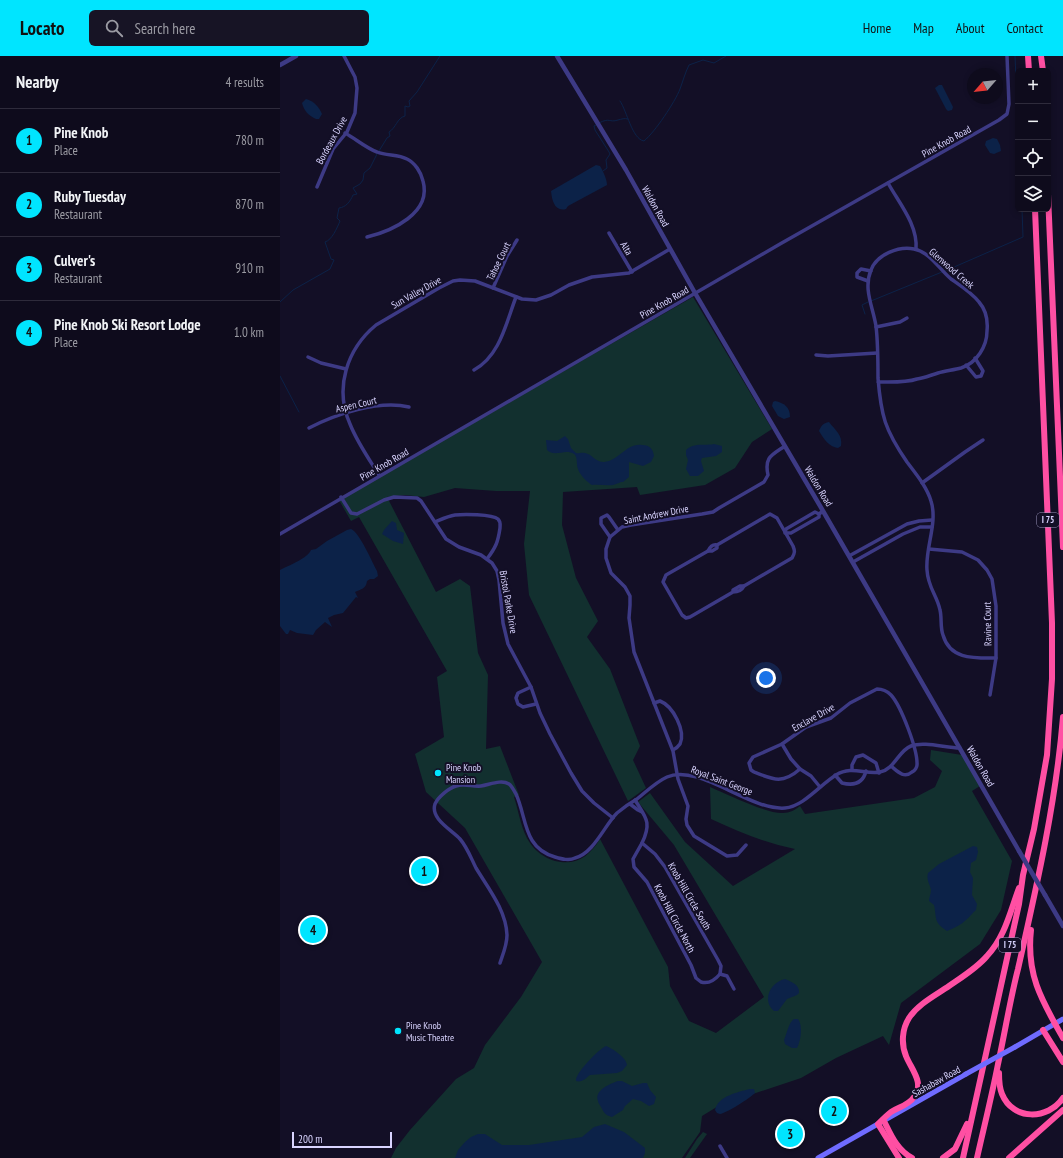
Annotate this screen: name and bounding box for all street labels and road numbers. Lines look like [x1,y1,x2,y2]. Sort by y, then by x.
street label: Bordeaux Drive [313,114,350,166]
street label: Pine Knob Road [919,123,973,160]
street label: Waldon Road [639,183,672,229]
street label: Alta [617,239,636,258]
street label: Tahoe Court [484,240,513,283]
street label: Glenwood Creek [926,245,977,292]
street label: Sun Valley Drive [389,273,444,312]
street label: Pine Knob Road [637,283,691,322]
street label: Aspen Court [334,393,378,416]
street label: Pine Knob Road [357,445,411,484]
street label: Waldon Road [801,464,836,509]
street label: Saint Andrew Drive [623,502,690,527]
road number: I 75 [1037,513,1059,527]
street label: Bristol Parke Drive [497,570,520,635]
street label: Ravine Court [981,602,994,646]
street label: Enclave Drive [790,700,837,734]
street label: Waldon Road [964,744,997,789]
street label: Royal Saint George [689,763,755,798]
street label: Knob Hill Circle South [665,860,714,932]
street label: Knob Hill Circle North [651,882,698,955]
road number: I 75 [999,938,1021,952]
street label: Sashabaw Road [910,1063,963,1100]

